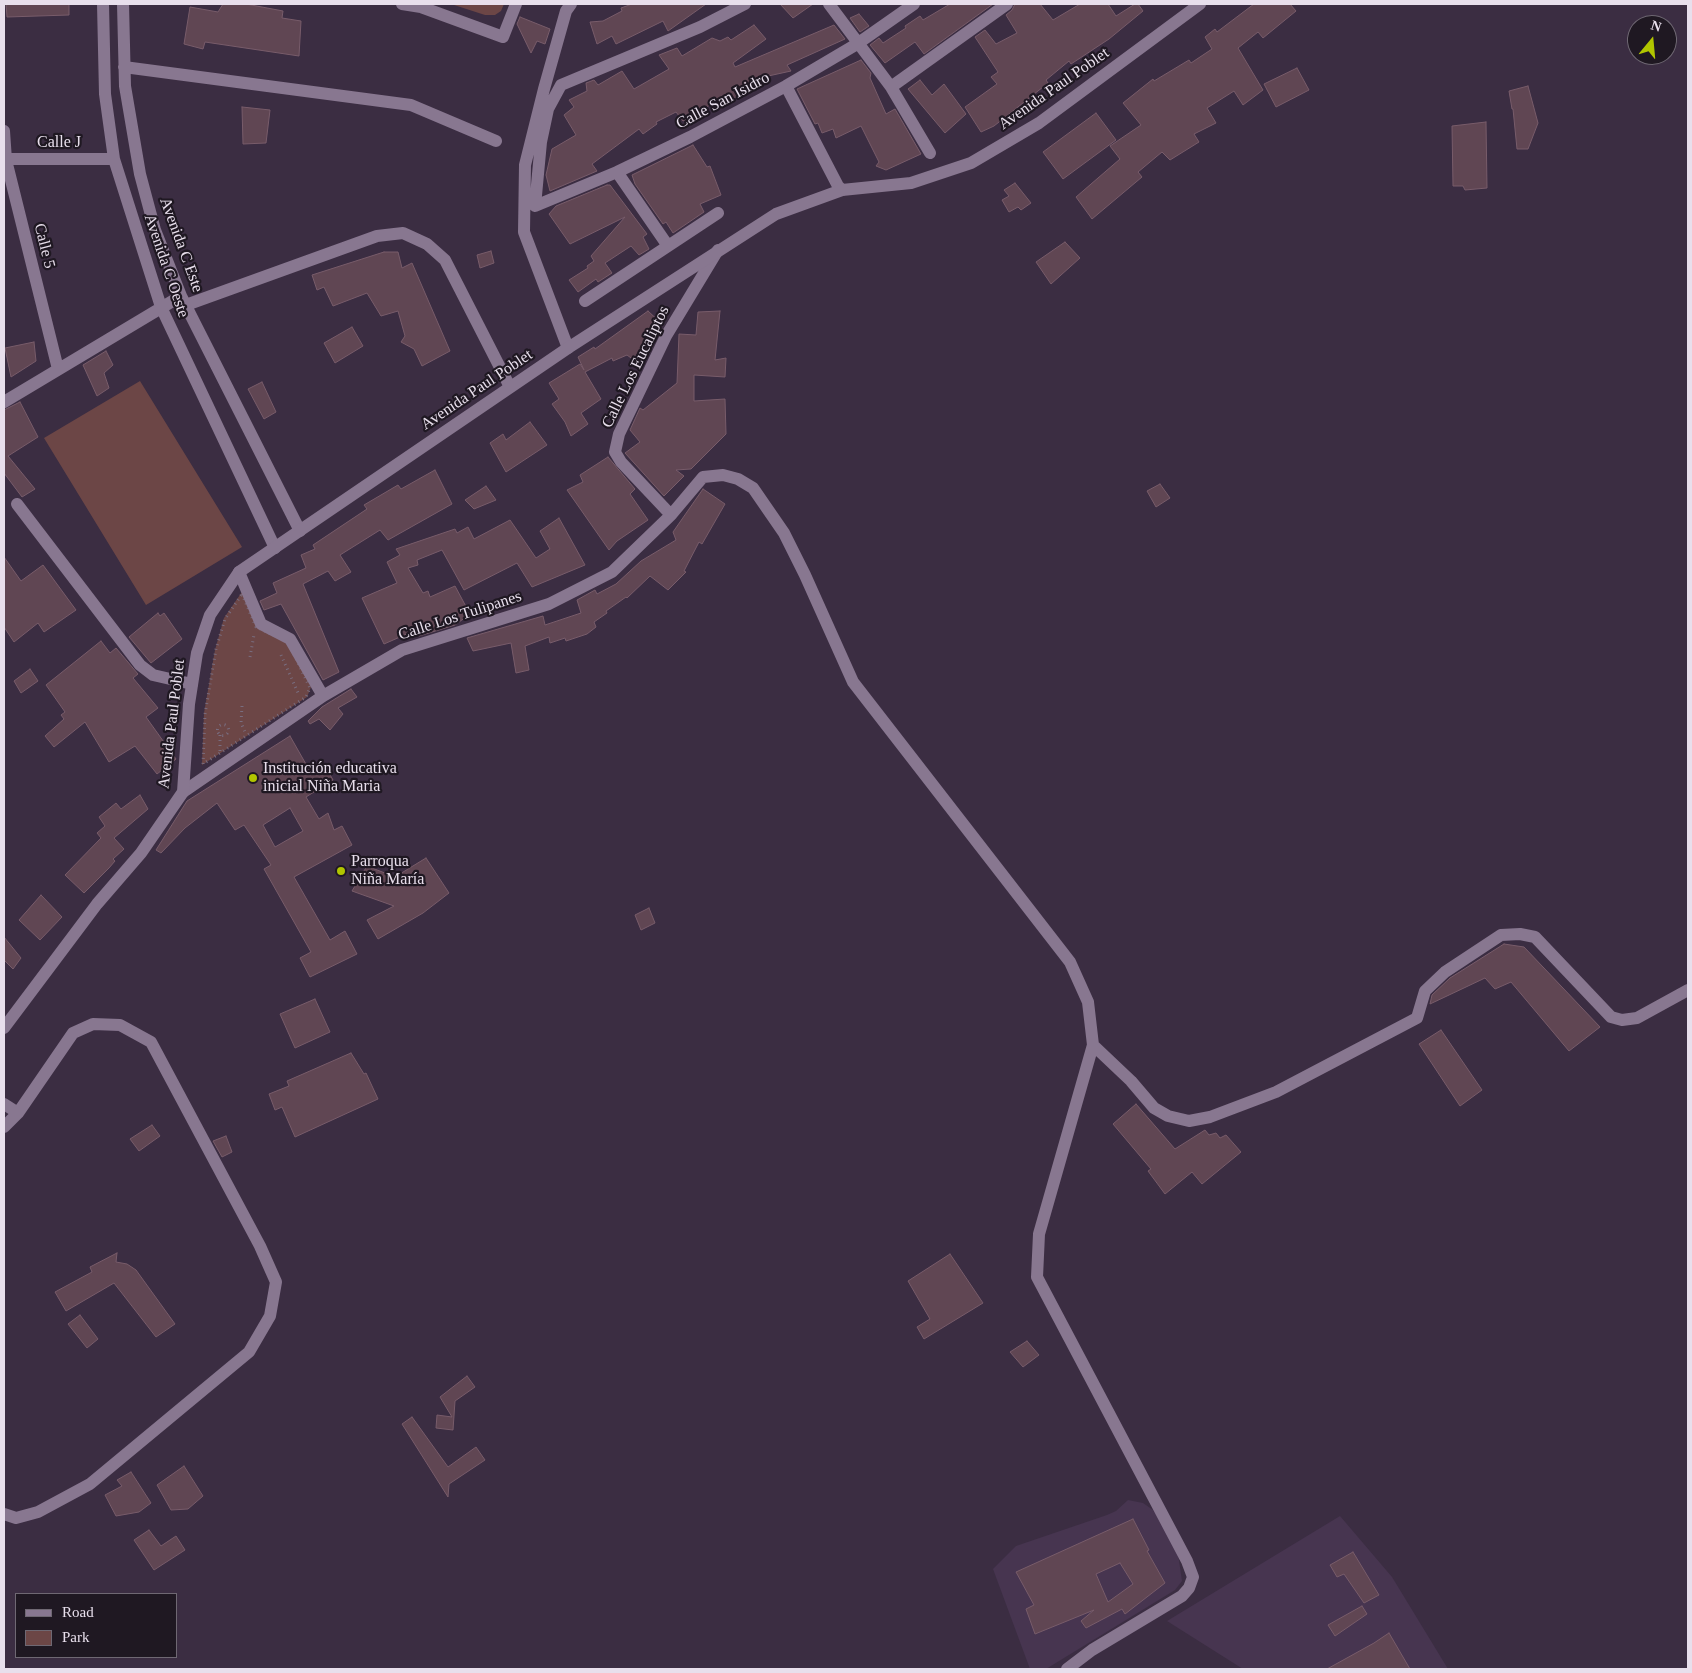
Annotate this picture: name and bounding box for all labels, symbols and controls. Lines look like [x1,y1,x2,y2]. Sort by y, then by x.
north arrow [1627,15,1677,65]
text: N [1649,17,1663,35]
street label: Avenida Paul Poblet [995,44,1113,134]
street label: Calle San Isidro [673,68,773,134]
street label: Calle J [37,133,81,153]
street label: Avenida C Este [155,195,207,295]
street label: Avenida C Oeste [139,212,193,320]
street label: Calle 5 [29,221,59,271]
street label: Calle Los Eucaliptos [598,303,674,431]
street label: Avenida Paul Poblet [418,346,536,434]
street label: Calle Los Tulipanes [396,587,524,645]
street label: Avenida Paul Poblet [155,658,189,790]
place label: Institución educativa inicial Niña Maria [263,759,397,797]
marker: Institución educativa inicial Niña Maria [247,772,259,784]
place label: Parroqua Niña María [351,852,424,890]
marker: Parroqua Niña María [335,865,347,877]
legend [15,1593,178,1658]
text: Road [62,1604,94,1620]
text: Park [62,1629,90,1645]

